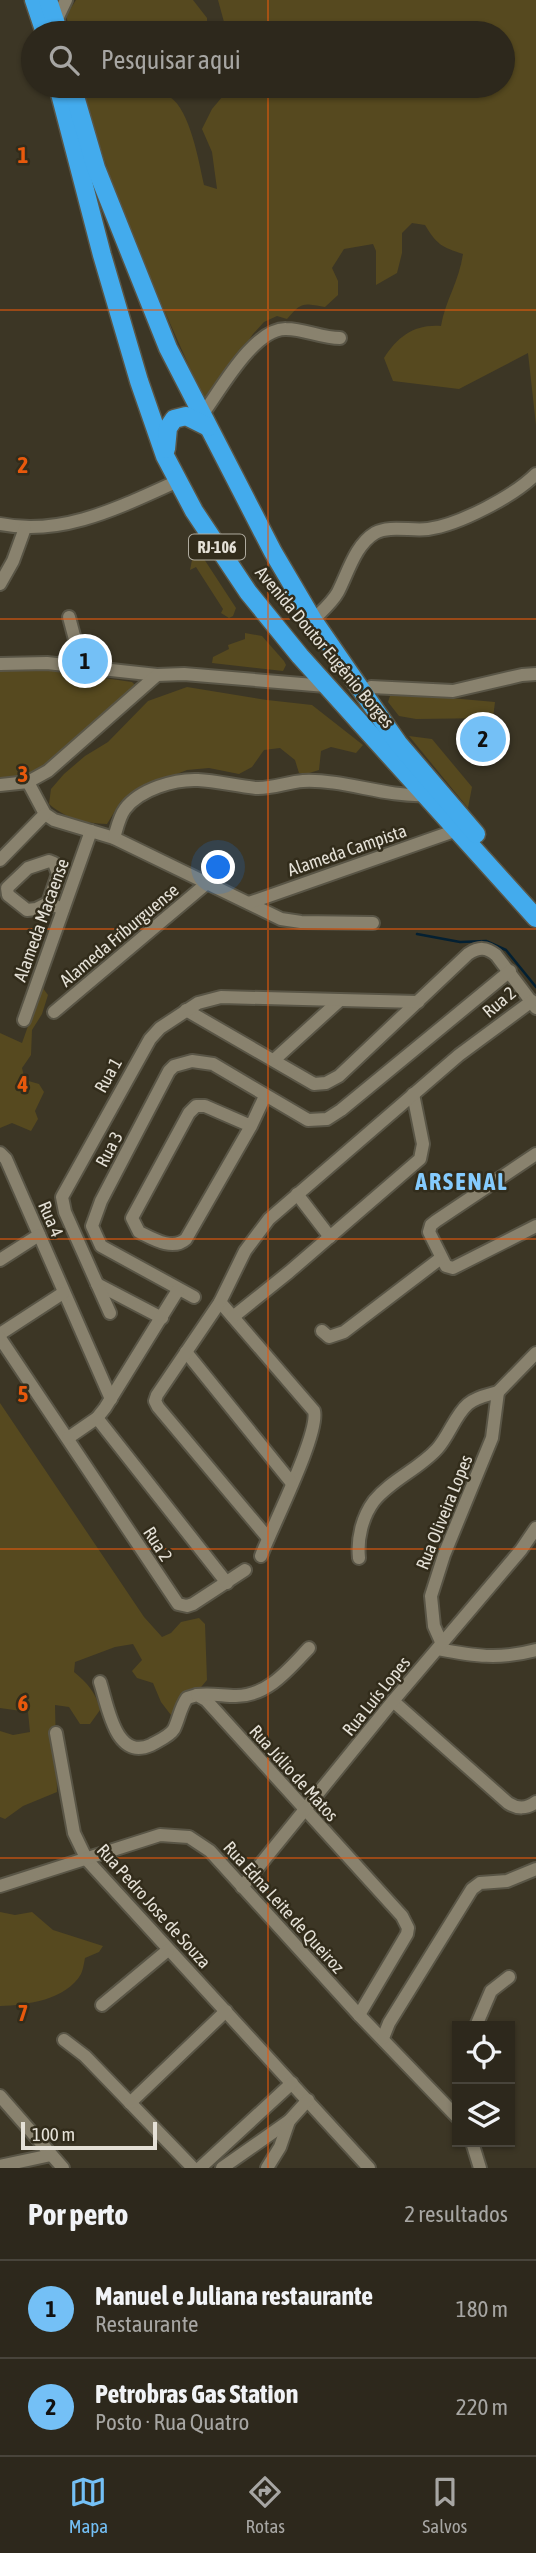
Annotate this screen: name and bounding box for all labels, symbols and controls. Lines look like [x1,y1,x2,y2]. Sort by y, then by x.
search box [21,21,515,98]
icon: search [45,41,83,79]
text: Pesquisar aqui [101,45,241,75]
text: 1 [18,142,29,168]
text: 2 [18,452,28,478]
road number: RJ-106 [189,534,245,560]
street label: Avenida Doutor Eugênio Borges [251,562,399,732]
pin: 1 [62,635,108,687]
pin: 2 [460,713,506,765]
text: 3 [18,761,28,787]
street label: Alameda Campista [285,820,409,880]
your location [201,850,235,884]
street label: Alameda Macaense [9,856,73,984]
street label: Alameda Friburguense [55,879,183,991]
street label: Rua 2 [478,982,520,1022]
street label: Rua 1 [90,1054,126,1096]
text: 4 [17,1071,29,1097]
street label: Rua 3 [91,1128,127,1170]
district label: ARSENAL [414,1168,509,1195]
street label: Rua 4 [34,1198,68,1240]
text: 5 [18,1381,29,1407]
street label: Rua Oliveira Lopes [411,1452,477,1572]
street label: Rua 2 [139,1523,177,1565]
street label: Rua Luís Lopes [338,1652,414,1740]
text: 6 [18,1690,29,1716]
street label: Rua Júlio de Matos [245,1721,343,1825]
street label: Rua Edna Leite de Queiroz [219,1837,349,1978]
street label: Rua Pedro Jose de Souza [93,1840,215,1972]
text: 7 [18,2000,28,2026]
map controls [452,2021,515,2147]
button: locate [452,2021,515,2084]
button: layers [452,2084,515,2147]
scale bar [21,2119,158,2151]
text: 100 m [32,2123,75,2145]
text: Por perto [28,2197,128,2231]
text: 2 resultados [404,2201,508,2227]
text: Manuel e Juliana restaurante [95,2281,373,2311]
text: 1 [46,2296,56,2322]
text: 180 m [456,2296,508,2322]
text: Restaurante [95,2311,199,2337]
text: Petrobras Gas Station [95,2379,298,2409]
text: 2 [46,2394,56,2420]
text: 220 m [456,2394,508,2420]
text: Posto · Rua Quatro [95,2409,249,2435]
tab: Mapa [69,2473,108,2537]
tab: Rotas [245,2473,285,2537]
tab: Salvos [422,2473,467,2537]

